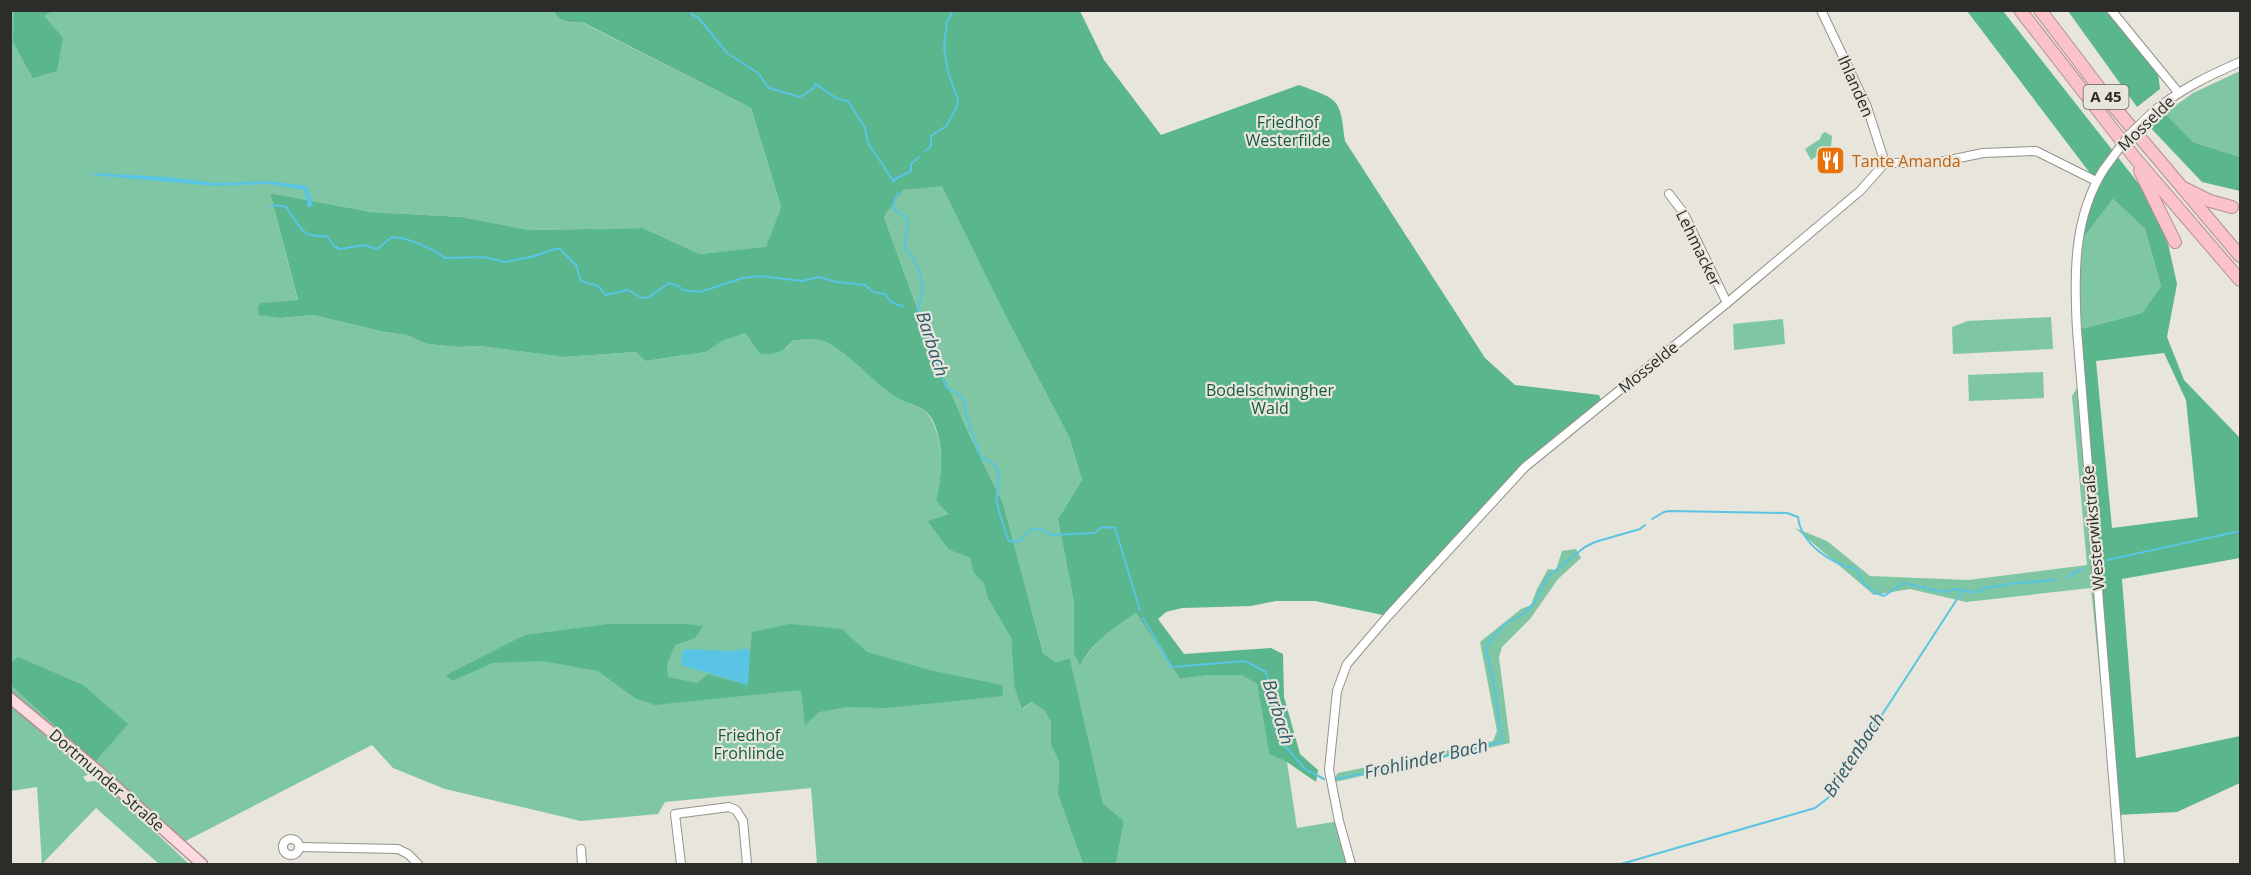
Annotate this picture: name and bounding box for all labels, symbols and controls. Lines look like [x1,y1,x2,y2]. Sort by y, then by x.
street label: Ihlanden [1833,52,1879,120]
road number: A 45 [2084,85,2128,109]
street label: Mosselde [2113,90,2179,156]
park label: Friedhof Westerfilde [1246,111,1330,151]
restaurant icon: Tante Amanda [1815,145,1847,177]
place label: Tante Amanda [1852,150,1961,172]
street label: Lehmacker [1671,206,1727,290]
water label: Barbach [911,308,955,379]
street label: Mosselde [1613,336,1683,398]
park label: Bodelschwingher Wald [1206,379,1335,419]
street label: Westerwikstraße [2077,465,2109,591]
water label: Barbach [1258,676,1300,747]
water label: Brietenbach [1817,708,1889,801]
street label: Dortmunder Straße [45,724,169,836]
park label: Friedhof Frohlinde [714,724,784,764]
water label: Frohlinder Bach [1362,732,1490,784]

